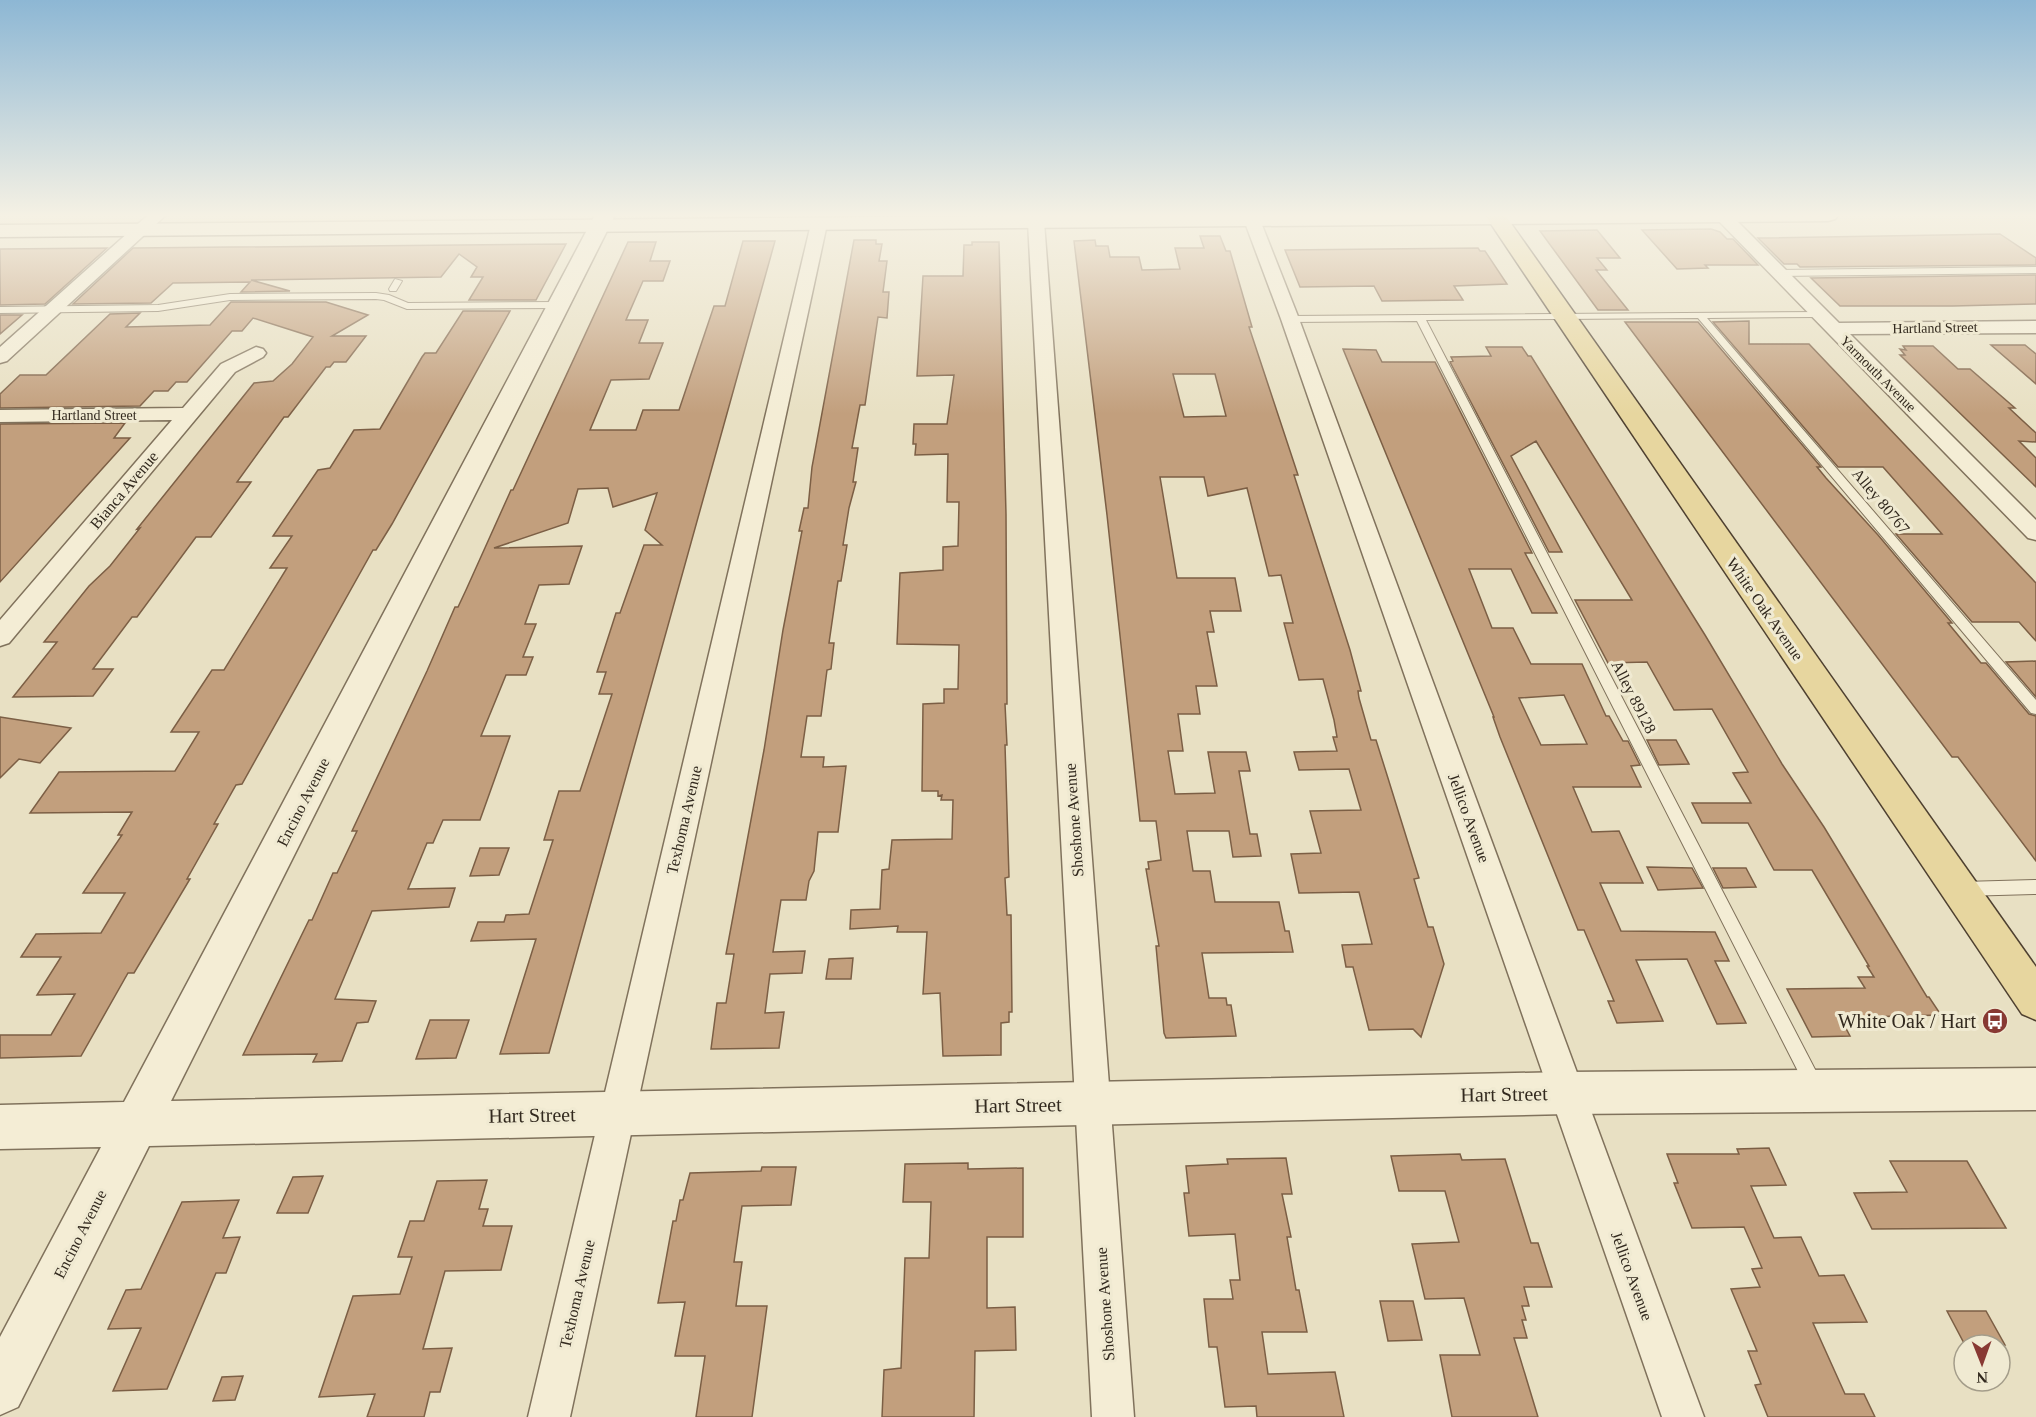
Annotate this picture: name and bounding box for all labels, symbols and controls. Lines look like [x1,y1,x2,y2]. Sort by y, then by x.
street label: Hartland Street [1892,320,1978,336]
street label: Yarmouth Avenue [1837,333,1919,415]
street label: Hartland Street [51,408,137,423]
street label: Bianca Avenue [87,448,161,532]
street label: Alley 80767 [1848,465,1913,538]
street label: White Oak Avenue [1723,554,1807,664]
street label: Alley 89128 [1607,658,1660,737]
street label: Encino Avenue [273,755,333,849]
street label: Shoshone Avenue [1062,763,1086,877]
street label: Texhoma Avenue [663,764,705,876]
street label: Jellico Avenue [1445,771,1493,865]
bus stop icon: White Oak / Hart [1980,1006,2010,1036]
place label: White Oak / Hart [1838,1010,1976,1032]
street label: Hart Street [1460,1082,1548,1106]
street label: Hart Street [974,1093,1062,1117]
street label: Hart Street [488,1103,576,1127]
street label: Encino Avenue [50,1187,110,1281]
street label: Jellico Avenue [1608,1229,1656,1323]
street label: Texhoma Avenue [556,1238,598,1350]
street label: Shoshone Avenue [1093,1247,1117,1361]
north arrow [1952,1333,2012,1393]
text: N [1976,1369,1988,1386]

